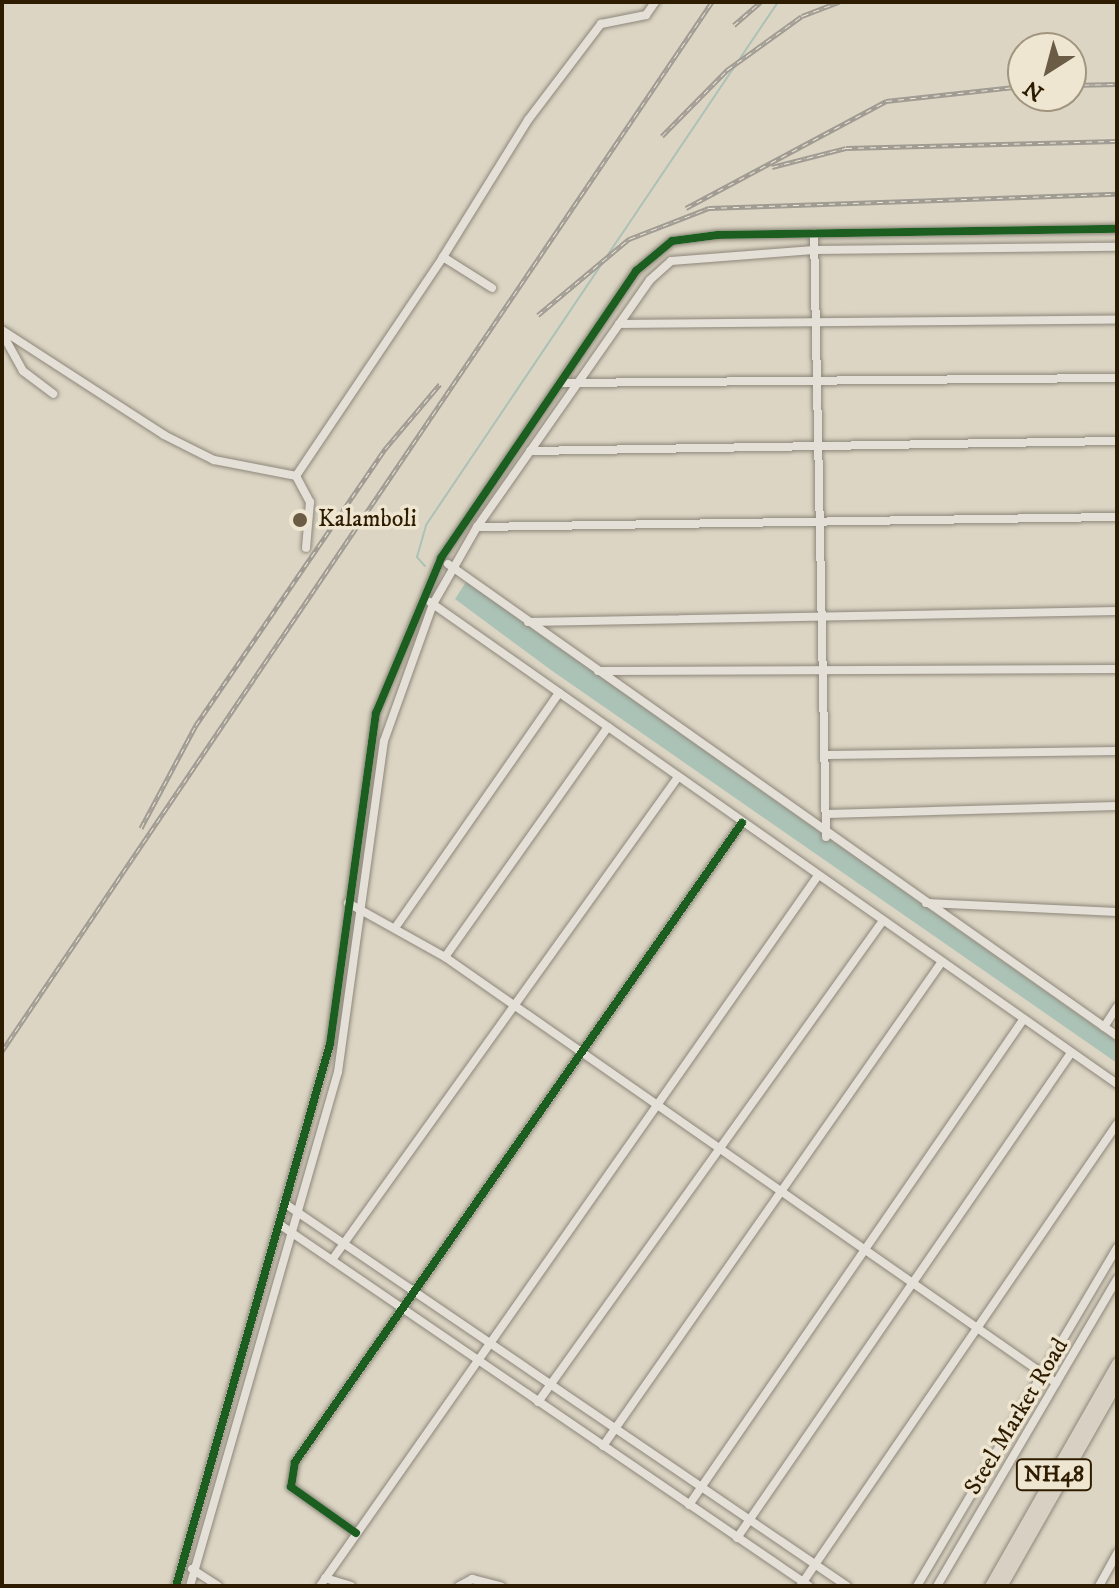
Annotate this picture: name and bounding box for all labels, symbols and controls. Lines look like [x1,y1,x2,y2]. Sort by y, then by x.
north arrow [1007,32,1087,112]
text: N [1019,74,1049,106]
place label: Kalamboli [318,506,417,534]
marker: Kalamboli [289,509,311,531]
street label: Steel Market Road [959,1333,1075,1501]
road number: NH48 [1014,1457,1094,1493]

